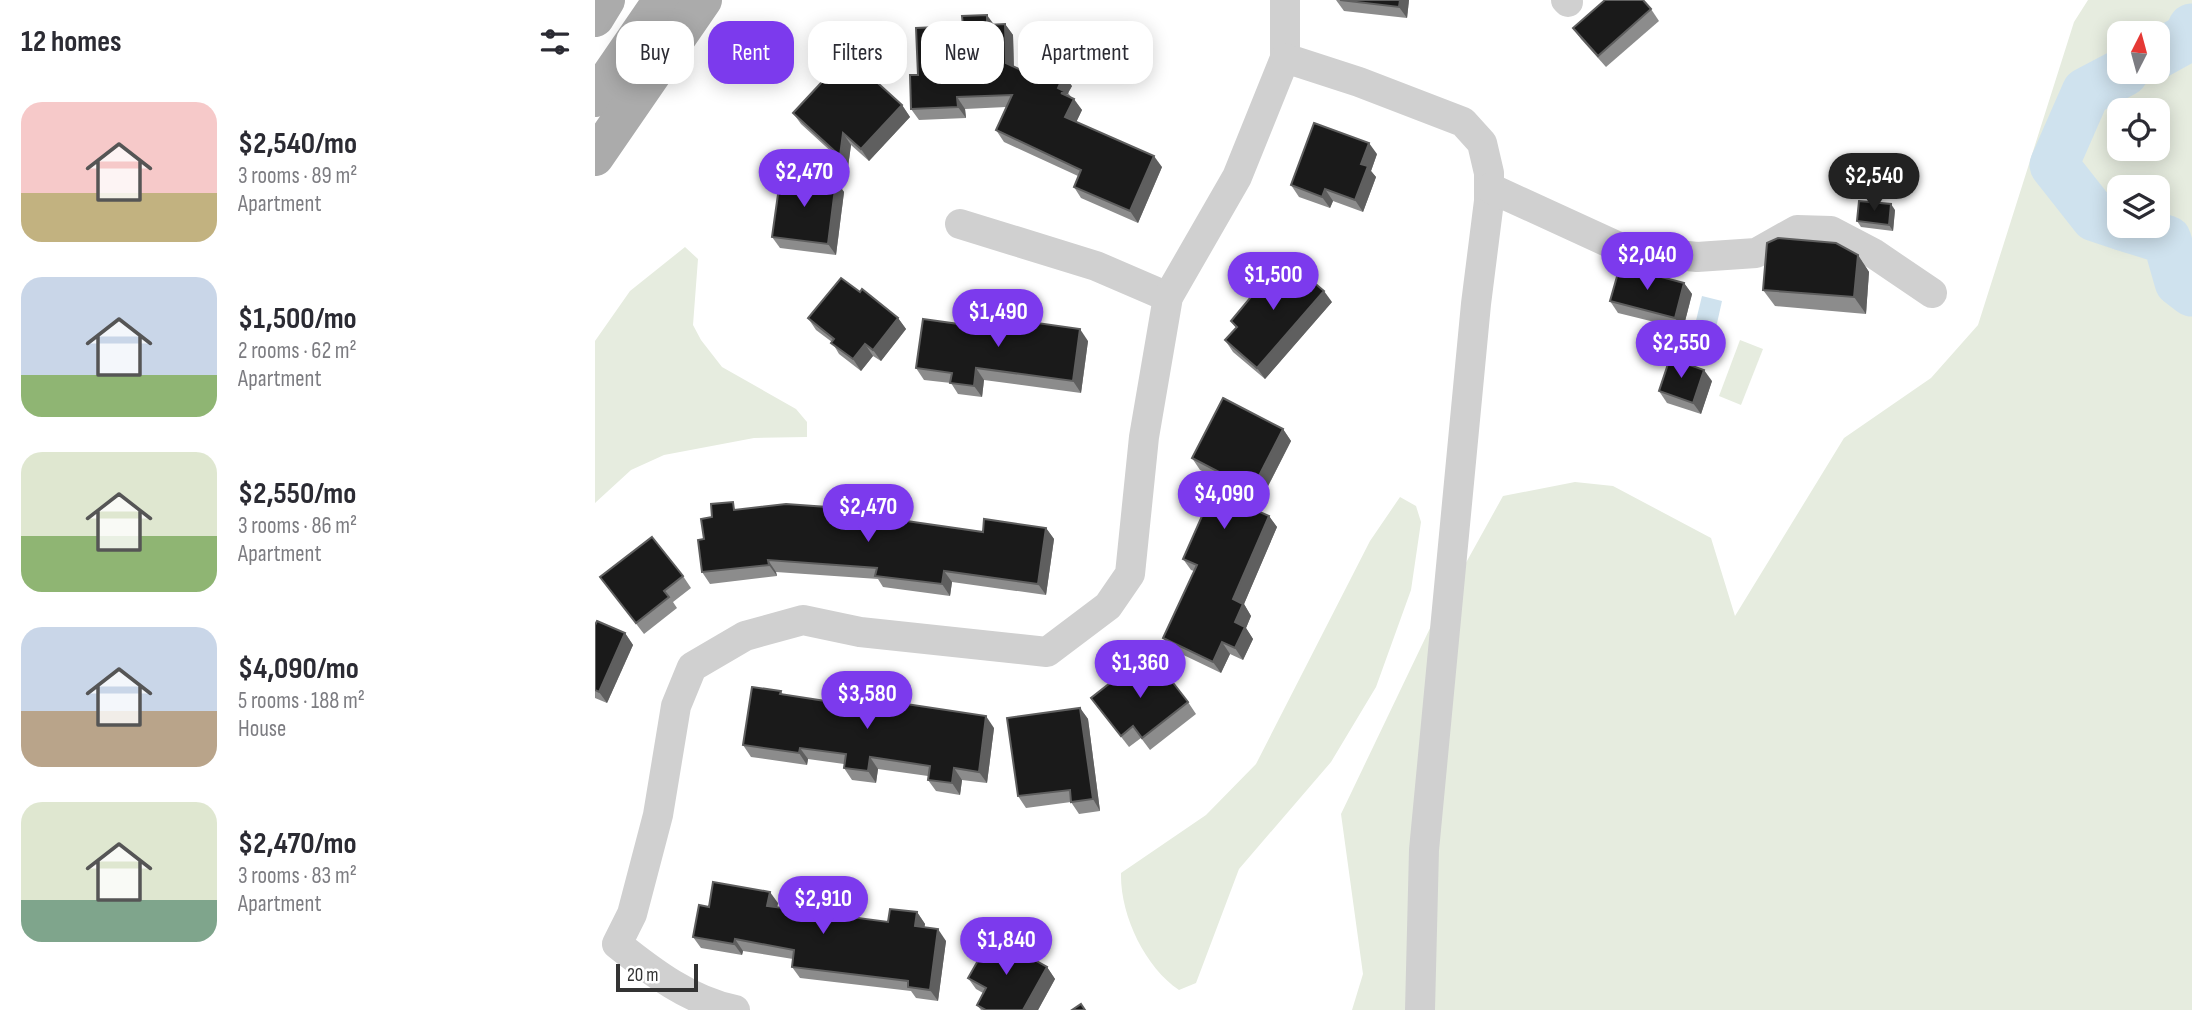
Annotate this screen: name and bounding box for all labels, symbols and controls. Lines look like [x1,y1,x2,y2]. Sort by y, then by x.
chip: Buy [616,21,694,84]
chip: Rent [708,21,794,84]
chip: Filters [808,21,907,84]
chip: New [921,21,1004,84]
chip: Apartment [1018,21,1153,84]
north arrow [2107,21,2170,84]
map controls [2107,21,2170,238]
icon: filters [536,23,574,61]
text: 12 homes [21,24,122,60]
button: locate [2107,98,2170,161]
text: $2,540/mo [238,126,357,162]
icon: home [77,130,161,214]
pin: $2,470 [747,150,861,209]
pin: $2,540 [1817,154,1931,213]
text: $2,470 [775,158,833,186]
text: 3 rooms · 89 m² [238,162,357,190]
text: $2,540 [1844,162,1904,190]
button: layers [2107,175,2170,238]
text: Apartment [238,190,322,218]
pin: $2,040 [1590,232,1704,292]
text: $2,040 [1617,241,1677,269]
pin: $1,500 [1216,252,1330,312]
text: $1,500 [1244,261,1302,289]
pin: $1,490 [941,290,1055,349]
text: $1,490 [968,298,1028,326]
text: $1,500/mo [238,301,357,337]
icon: home [77,305,161,389]
pin: $2,550 [1624,320,1738,380]
text: $2,550 [1652,329,1710,357]
text: 2 rooms · 62 m² [238,337,357,365]
text: Apartment [238,365,322,393]
pin: $4,090 [1167,472,1281,531]
text: $2,550/mo [238,476,356,512]
icon: home [77,480,161,564]
text: $4,090 [1194,480,1254,508]
pin: $2,470 [811,484,925,544]
text: $2,470 [839,493,897,521]
text: 3 rooms · 86 m² [238,512,357,540]
text: Apartment [238,540,322,568]
pin: $1,360 [1083,640,1197,700]
text: $1,360 [1111,649,1169,677]
text: $4,090/mo [238,651,359,687]
icon: home [77,655,161,739]
pin: $3,580 [810,672,924,731]
text: $3,580 [837,680,897,708]
text: 5 rooms · 188 m² [238,687,365,715]
text: House [238,715,286,743]
text: $2,470/mo [238,826,356,862]
icon: home [77,830,161,914]
text: 3 rooms · 83 m² [238,862,357,890]
pin: $2,910 [766,876,880,936]
text: $2,910 [794,885,852,913]
text: Apartment [238,890,322,918]
pin: $1,840 [949,918,1063,977]
text: $1,840 [976,926,1036,954]
scale bar [616,961,698,993]
text: 20 m [627,964,659,987]

